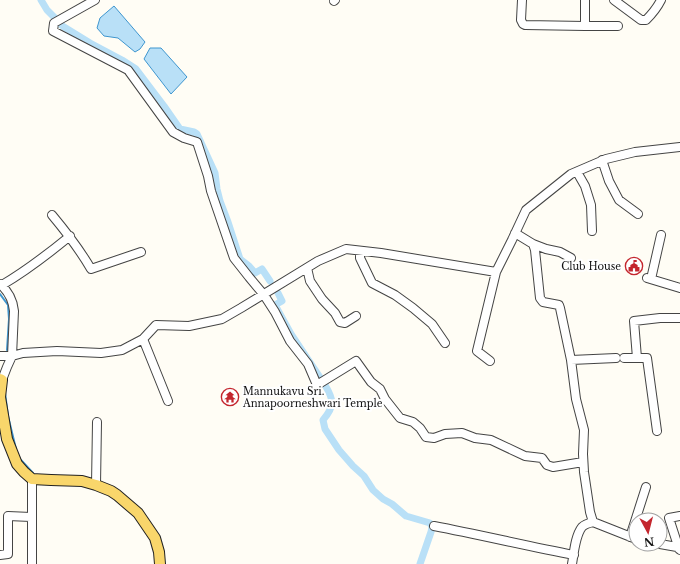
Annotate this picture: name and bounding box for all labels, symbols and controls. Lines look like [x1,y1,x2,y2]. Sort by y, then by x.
public building icon: Club House [624,256,644,276]
place label: Club House [561,260,621,273]
place label: Mannukavu Sri. Annapoorneshwari Temple [242,385,383,410]
temple icon: Mannukavu Sri. Annapoorneshwari Temple [220,387,240,407]
north arrow [628,512,668,552]
text: N [643,534,655,550]

